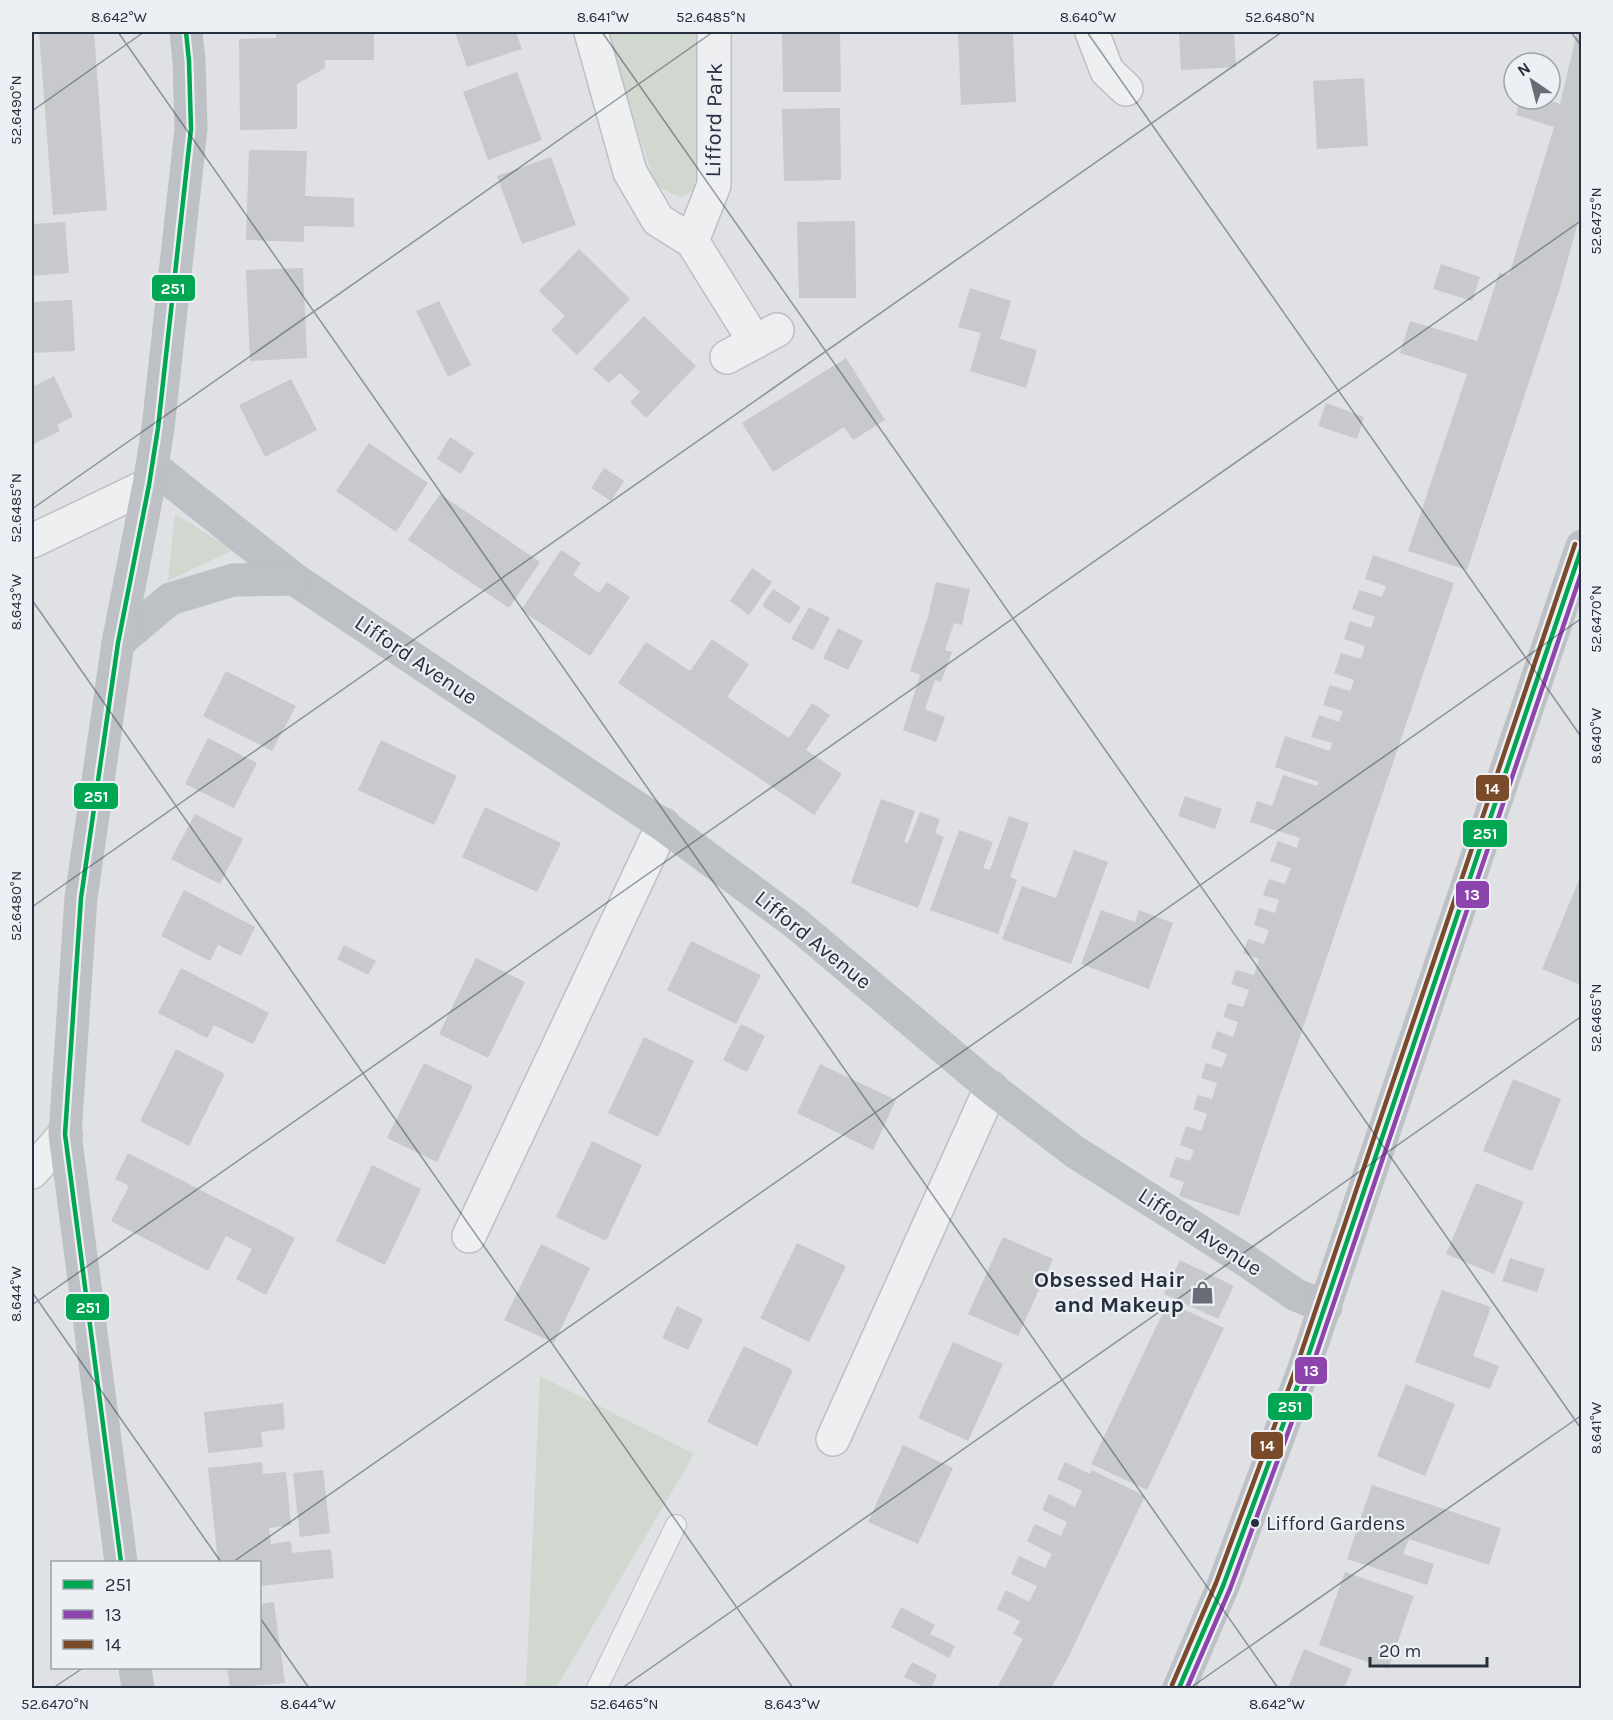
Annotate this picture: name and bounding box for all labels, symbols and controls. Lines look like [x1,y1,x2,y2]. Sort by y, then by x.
text: 8.642°W [91,8,148,26]
text: 8.641°W [577,8,630,26]
text: 52.6485°N [676,8,746,26]
text: 8.640°W [1060,8,1117,26]
text: 52.6480°N [1245,8,1315,26]
north arrow [1502,51,1562,111]
text: N [1514,58,1534,80]
street label: Lifford Park [700,62,728,178]
text: 52.6490°N [7,75,25,145]
text: 52.6475°N [1587,187,1605,255]
line badge: 251 [151,274,196,302]
text: 251 [161,279,185,298]
text: 52.6485°N [7,473,25,543]
text: 8.643°W [7,573,25,630]
text: 52.6470°N [1587,585,1605,653]
street label: Lifford Avenue [350,609,482,711]
text: 8.640°W [1587,707,1605,764]
line badge: 14 [1475,774,1510,802]
text: 14 [1484,779,1500,798]
line badge: 251 [73,782,119,810]
text: 251 [84,787,108,806]
line badge: 251 [1462,819,1508,848]
text: 251 [1473,824,1497,843]
text: 52.6480°N [7,871,25,941]
line badge: 13 [1455,880,1490,909]
street label: Lifford Avenue [749,885,877,995]
text: 13 [1464,885,1480,904]
text: 52.6465°N [1587,983,1605,1053]
street label: Lifford Avenue [1133,1182,1267,1282]
text: 8.644°W [7,1266,25,1322]
place label: Obsessed Hair and Makeup [1034,1267,1184,1318]
shop icon: Obsessed Hair and Makeup [1189,1280,1215,1306]
line badge: 251 [65,1293,110,1321]
text: 251 [76,1298,100,1317]
line badge: 13 [1294,1356,1328,1385]
text: 13 [1303,1361,1319,1380]
line badge: 251 [1267,1392,1313,1421]
text: 251 [1278,1397,1302,1416]
text: 8.641°W [1587,1401,1605,1454]
line badge: 14 [1250,1431,1284,1460]
text: 14 [1259,1436,1275,1455]
place label: Lifford Gardens [1266,1512,1406,1535]
marker: Lifford Gardens [1249,1517,1261,1529]
legend [51,1561,261,1669]
text: 251 [105,1574,132,1596]
text: 13 [105,1604,122,1626]
scale bar [1370,1630,1487,1668]
text: 14 [105,1634,121,1656]
text: 20 m [1379,1640,1421,1662]
text: 52.6470°N [21,1695,89,1713]
text: 8.644°W [280,1695,336,1713]
text: 52.6465°N [589,1695,659,1713]
text: 8.643°W [764,1695,821,1713]
text: 8.642°W [1249,1695,1306,1713]

